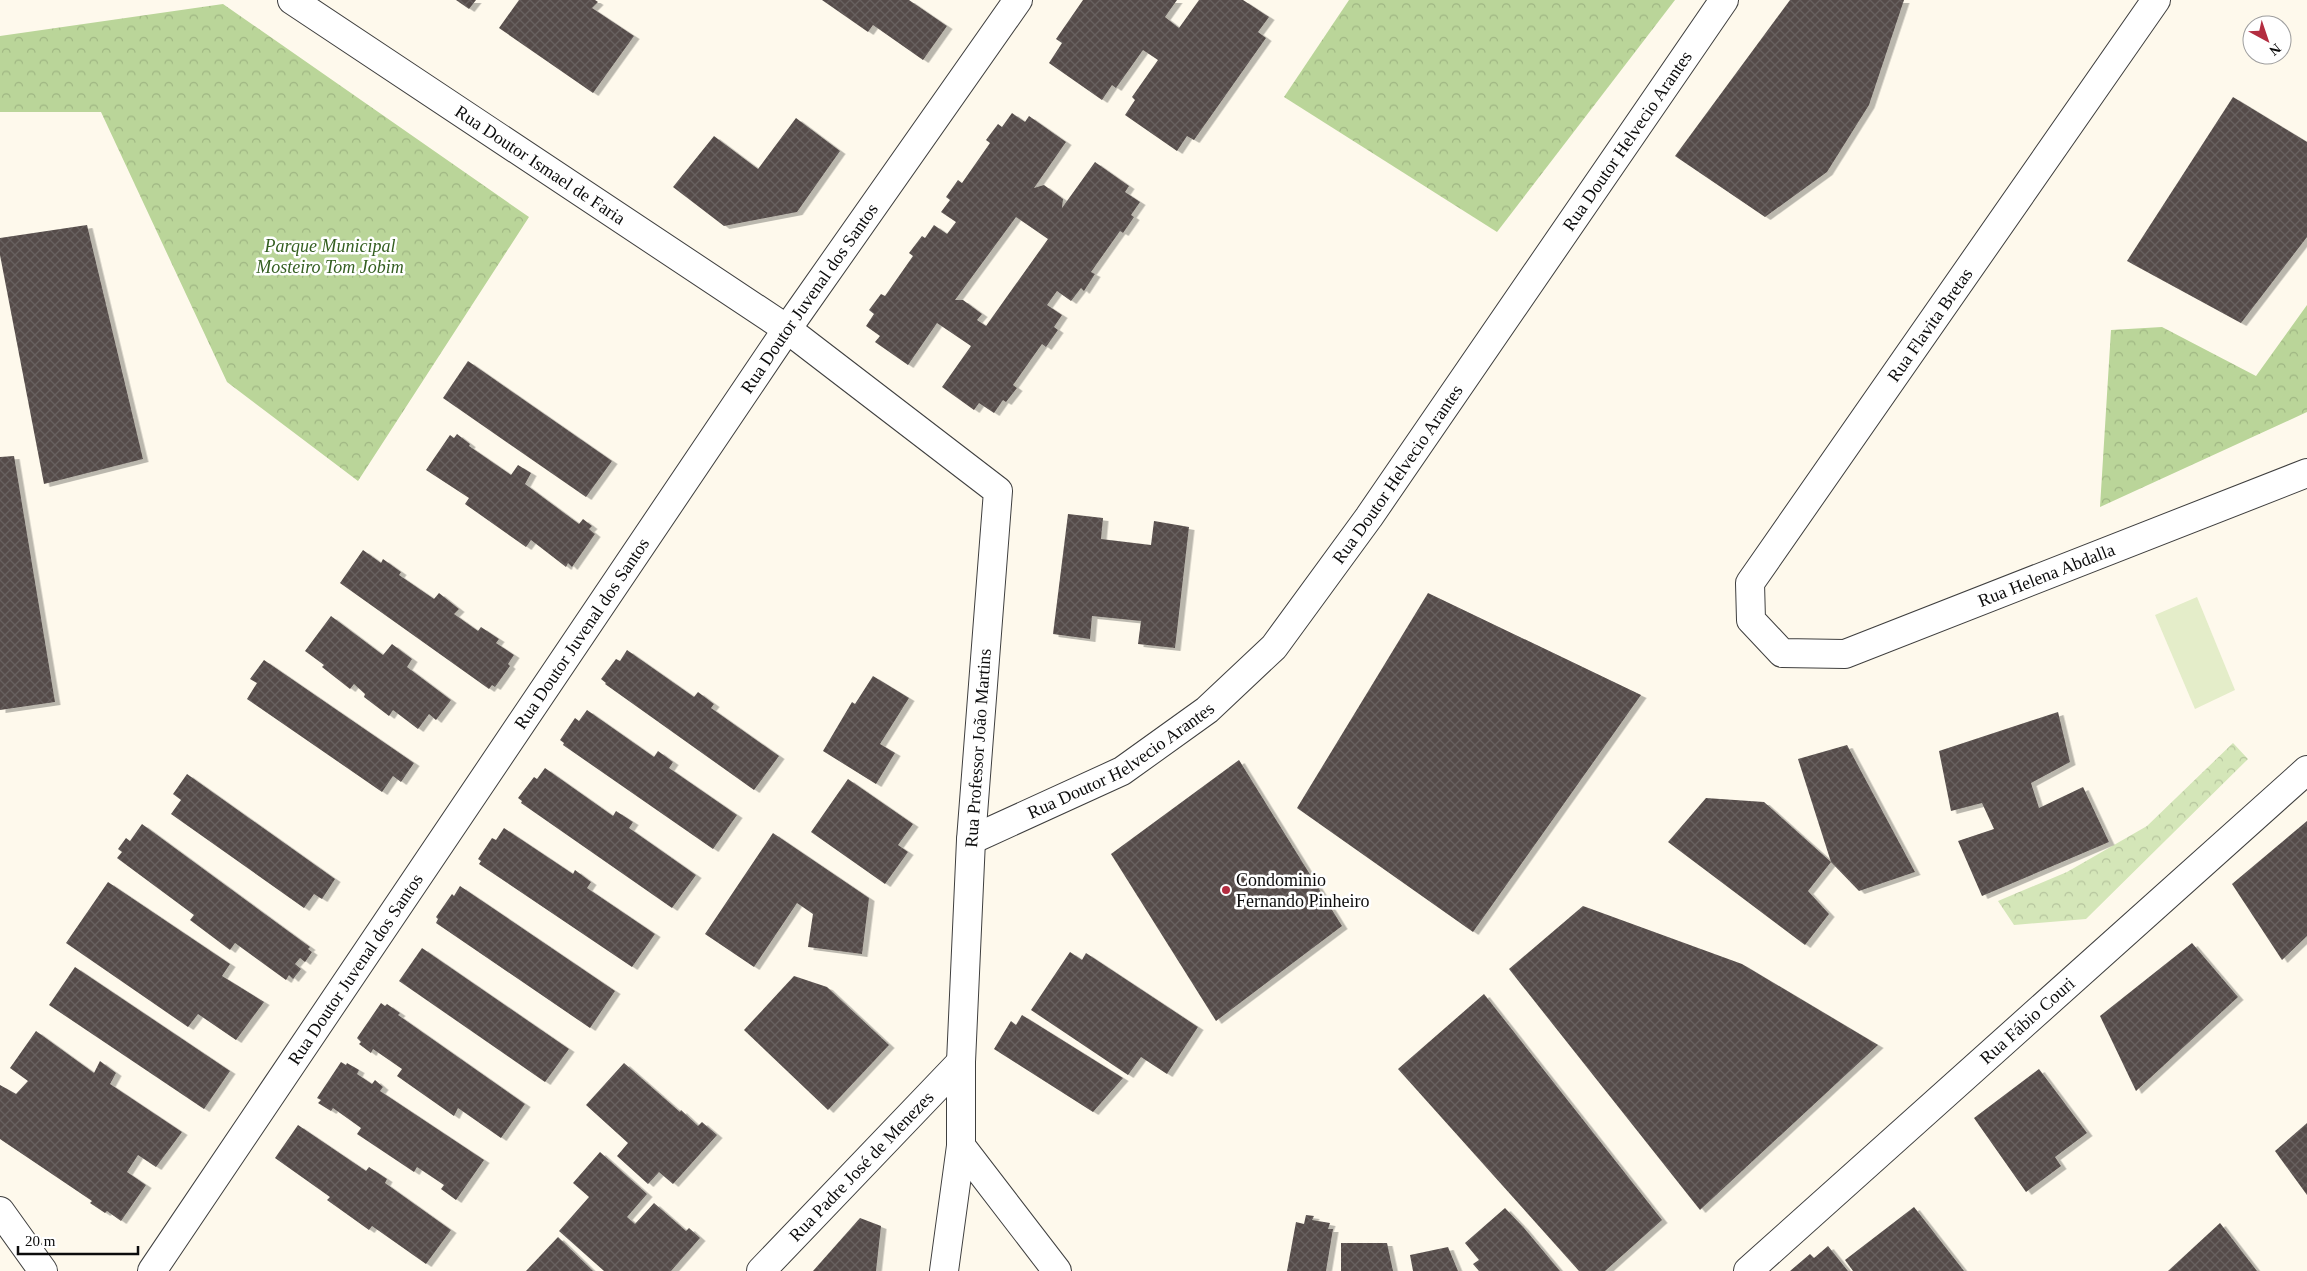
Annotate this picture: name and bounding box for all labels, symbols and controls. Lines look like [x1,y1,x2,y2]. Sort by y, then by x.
north arrow [2242,15,2292,65]
text: N [2266,41,2284,59]
street label: Rua Doutor Helvecio Arantes [1559,47,1696,234]
street label: Rua Doutor Ismael de Faria [451,101,629,229]
street label: Rua Doutor Juvenal dos Santos [737,200,882,397]
park label: Parque Municipal Mosteiro Tom Jobim [255,236,404,277]
street label: Rua Flavita Bretas [1883,264,1977,386]
street label: Rua Doutor Helvecio Arantes [1328,381,1467,568]
street label: Rua Doutor Juvenal dos Santos [510,534,653,733]
street label: Rua Helena Abdalla [1975,539,2118,611]
street label: Rua Professor João Martins [961,648,995,848]
street label: Rua Doutor Helvecio Arantes [1024,698,1218,823]
street label: Rua Doutor Juvenal dos Santos [284,870,427,1069]
place label: Condominio Fernando Pinheiro [1236,870,1369,911]
marker: Condominio Fernando Pinheiro [1220,884,1232,896]
street label: Rua Fábio Couri [1976,973,2079,1068]
street label: Rua Padre José de Menezes [785,1087,938,1245]
scale bar [18,1224,138,1256]
text: 20 m [25,1233,56,1249]

